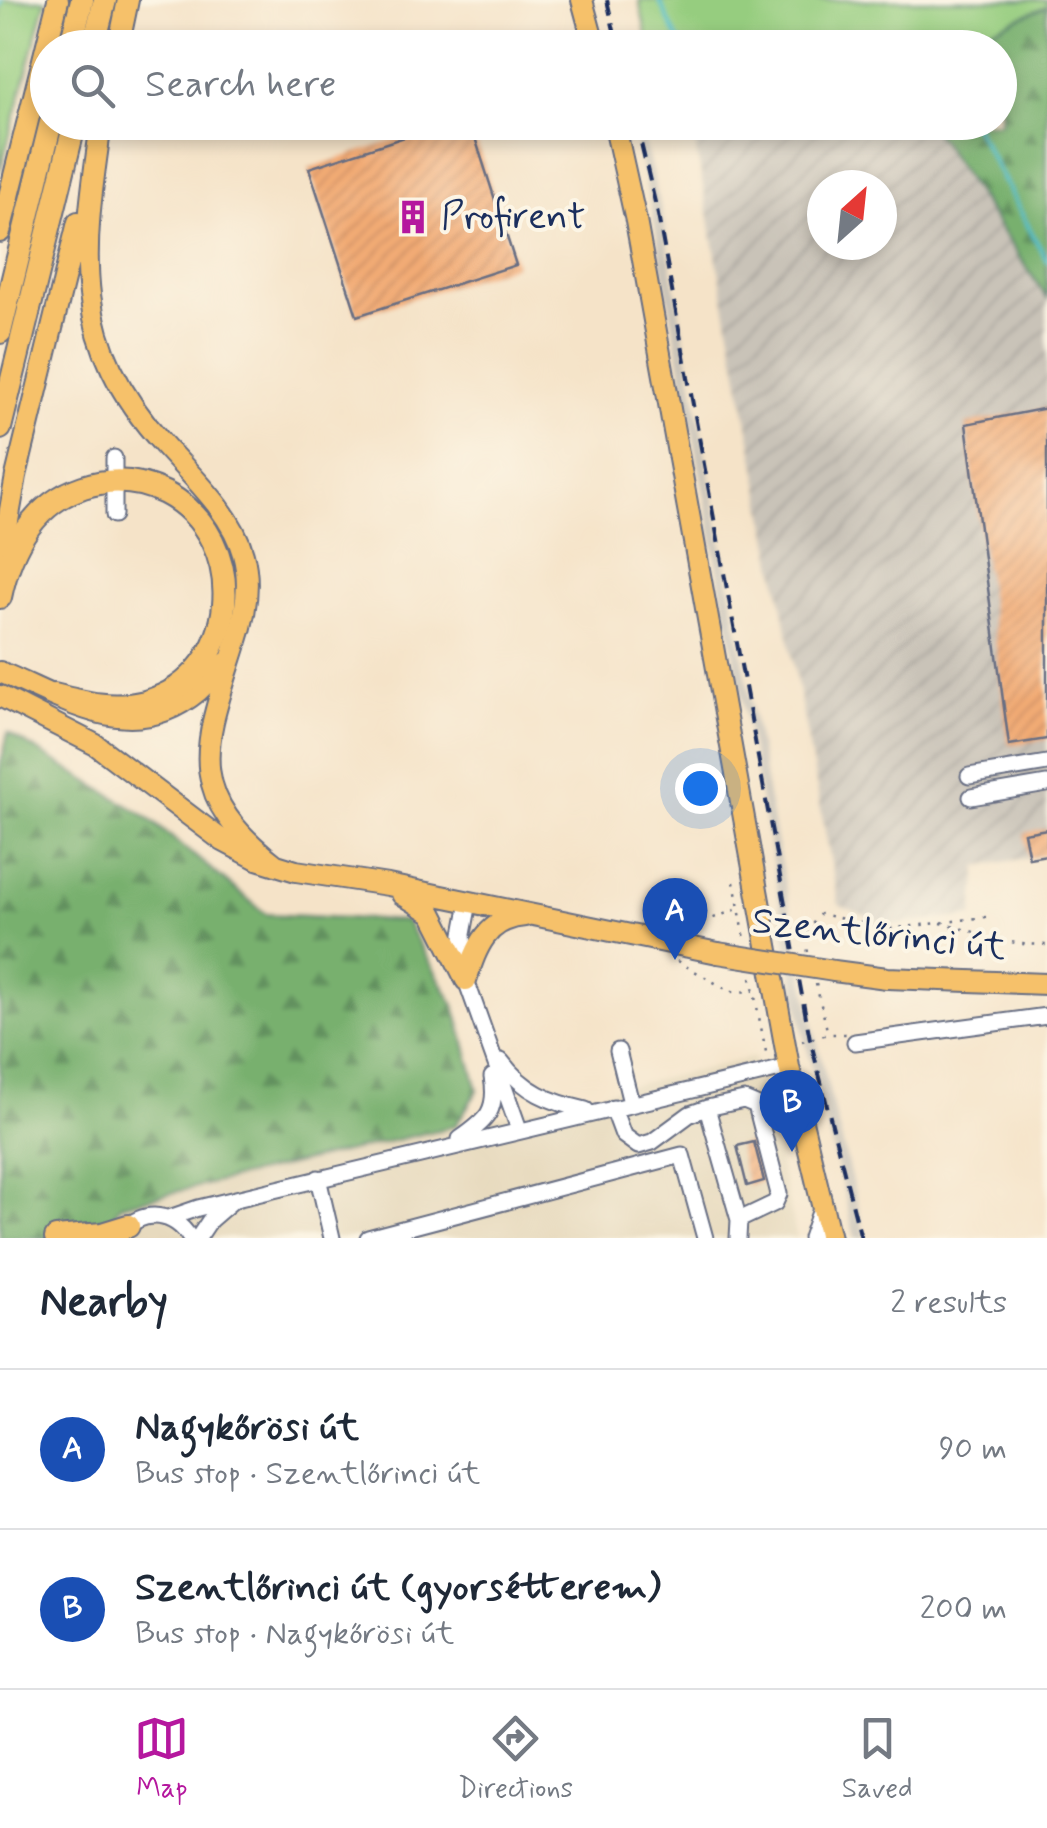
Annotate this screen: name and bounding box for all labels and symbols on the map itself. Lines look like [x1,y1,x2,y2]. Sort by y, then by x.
north arrow [807,170,897,260]
place label: Profirent [441,193,585,242]
building icon: Profirent [394,198,432,236]
your location [675,763,726,814]
pin: A [642,878,708,960]
street label: Szentlőrinci út [750,897,1008,973]
pin: B [760,1070,824,1152]

